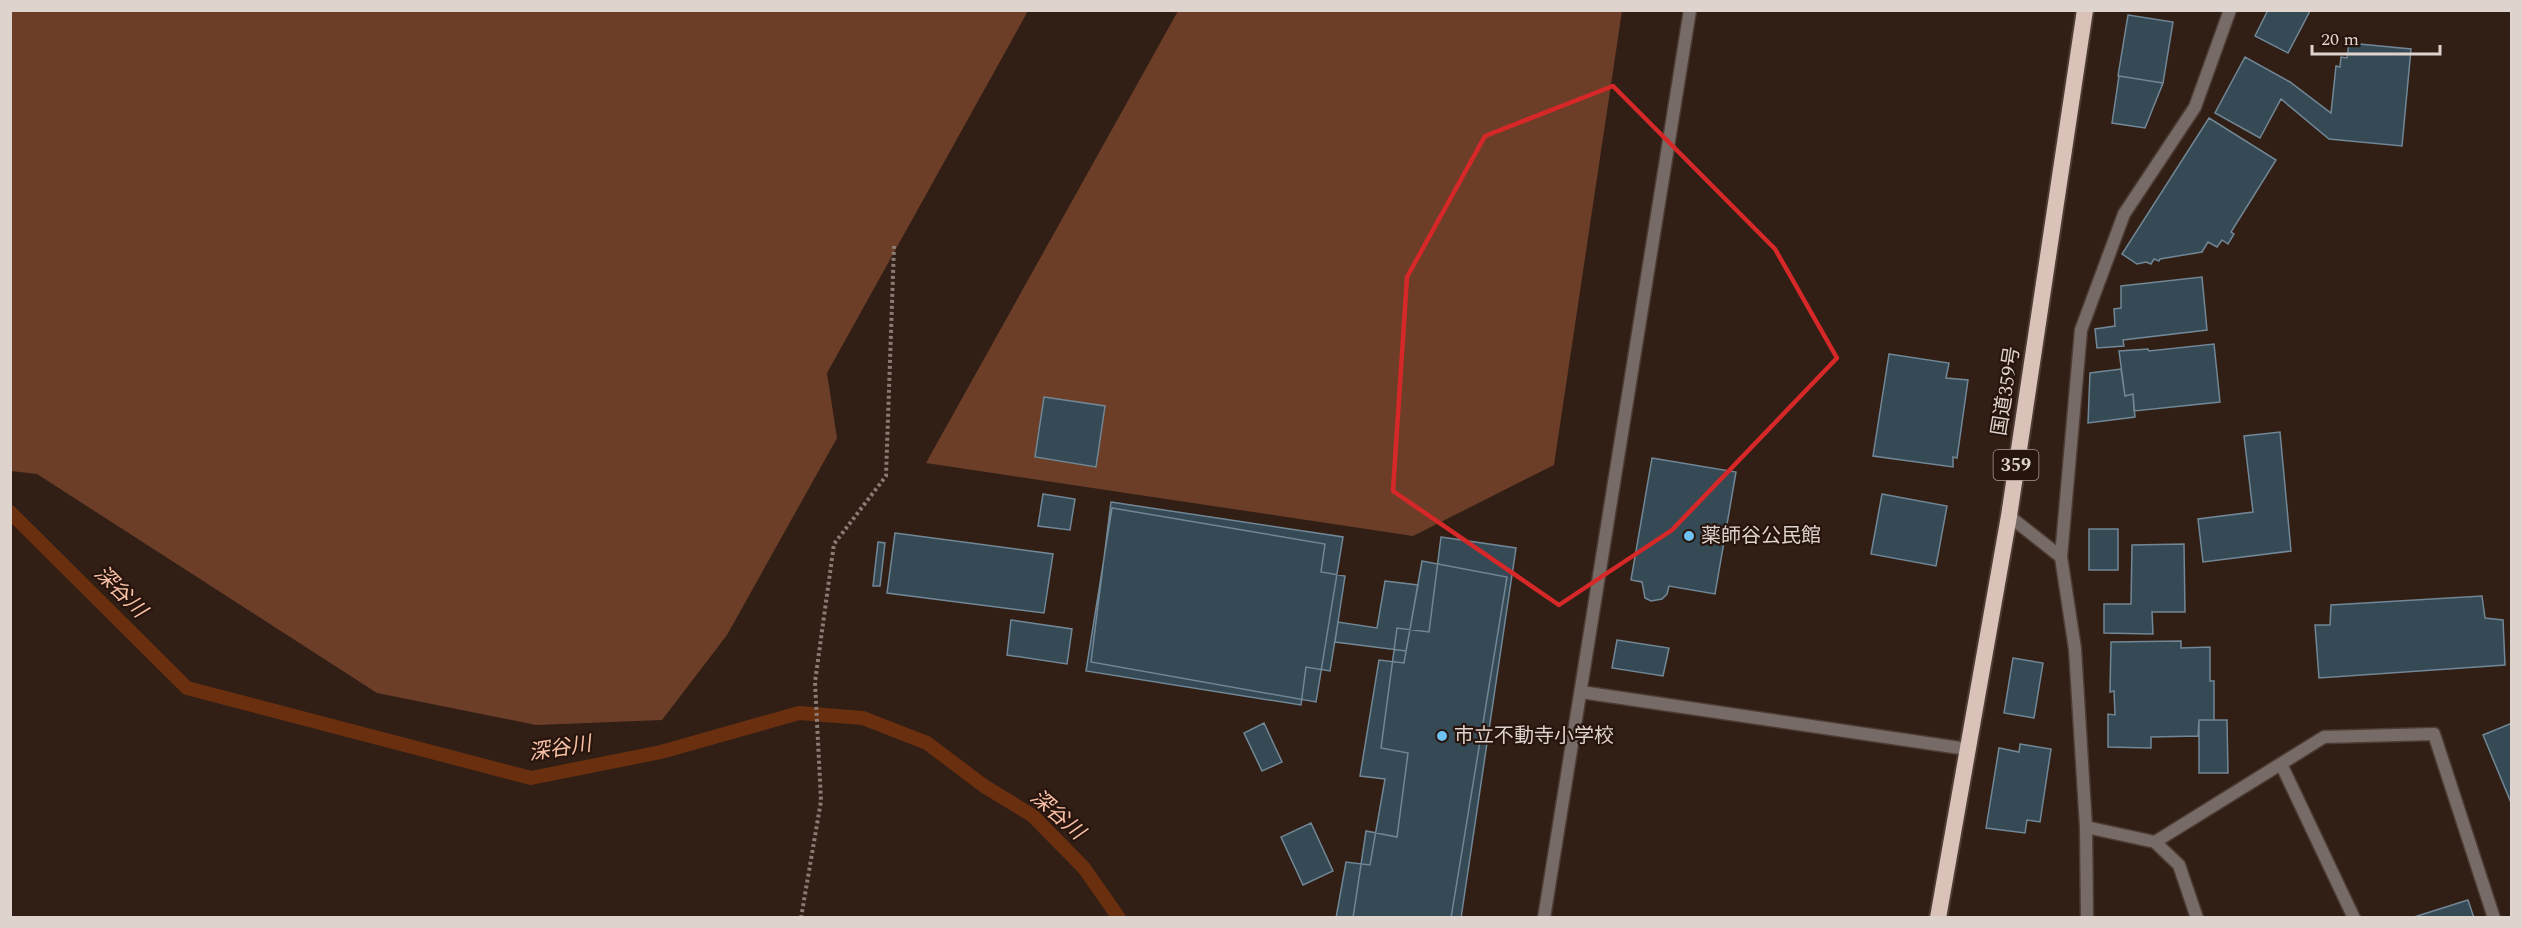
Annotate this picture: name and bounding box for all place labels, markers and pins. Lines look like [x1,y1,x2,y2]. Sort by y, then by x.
place label: 薬師谷公民館 [1701,521,1821,551]
marker: 薬師谷公民館 [1682,529,1696,543]
place label: 市立不動寺小学校 [1454,721,1614,751]
marker: 市立不動寺小学校 [1435,729,1449,743]

